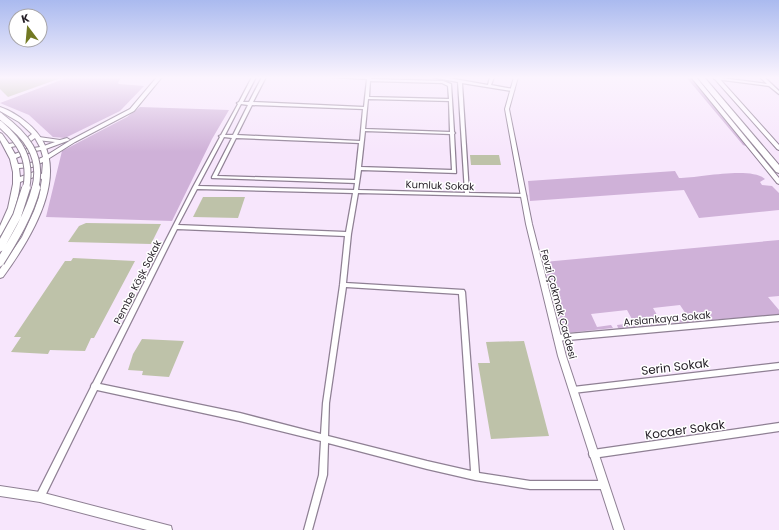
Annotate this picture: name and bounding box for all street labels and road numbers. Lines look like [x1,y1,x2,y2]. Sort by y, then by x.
street label: Kumluk Sokak [405,177,475,194]
street label: Pembe Köşk Sokak [110,237,166,327]
street label: Fevzi Çakmak Caddesi [537,248,580,361]
street label: Arslankaya Sokak [623,307,712,330]
street label: Serin Sokak [640,354,711,379]
street label: Kocaer Sokak [644,415,727,444]

